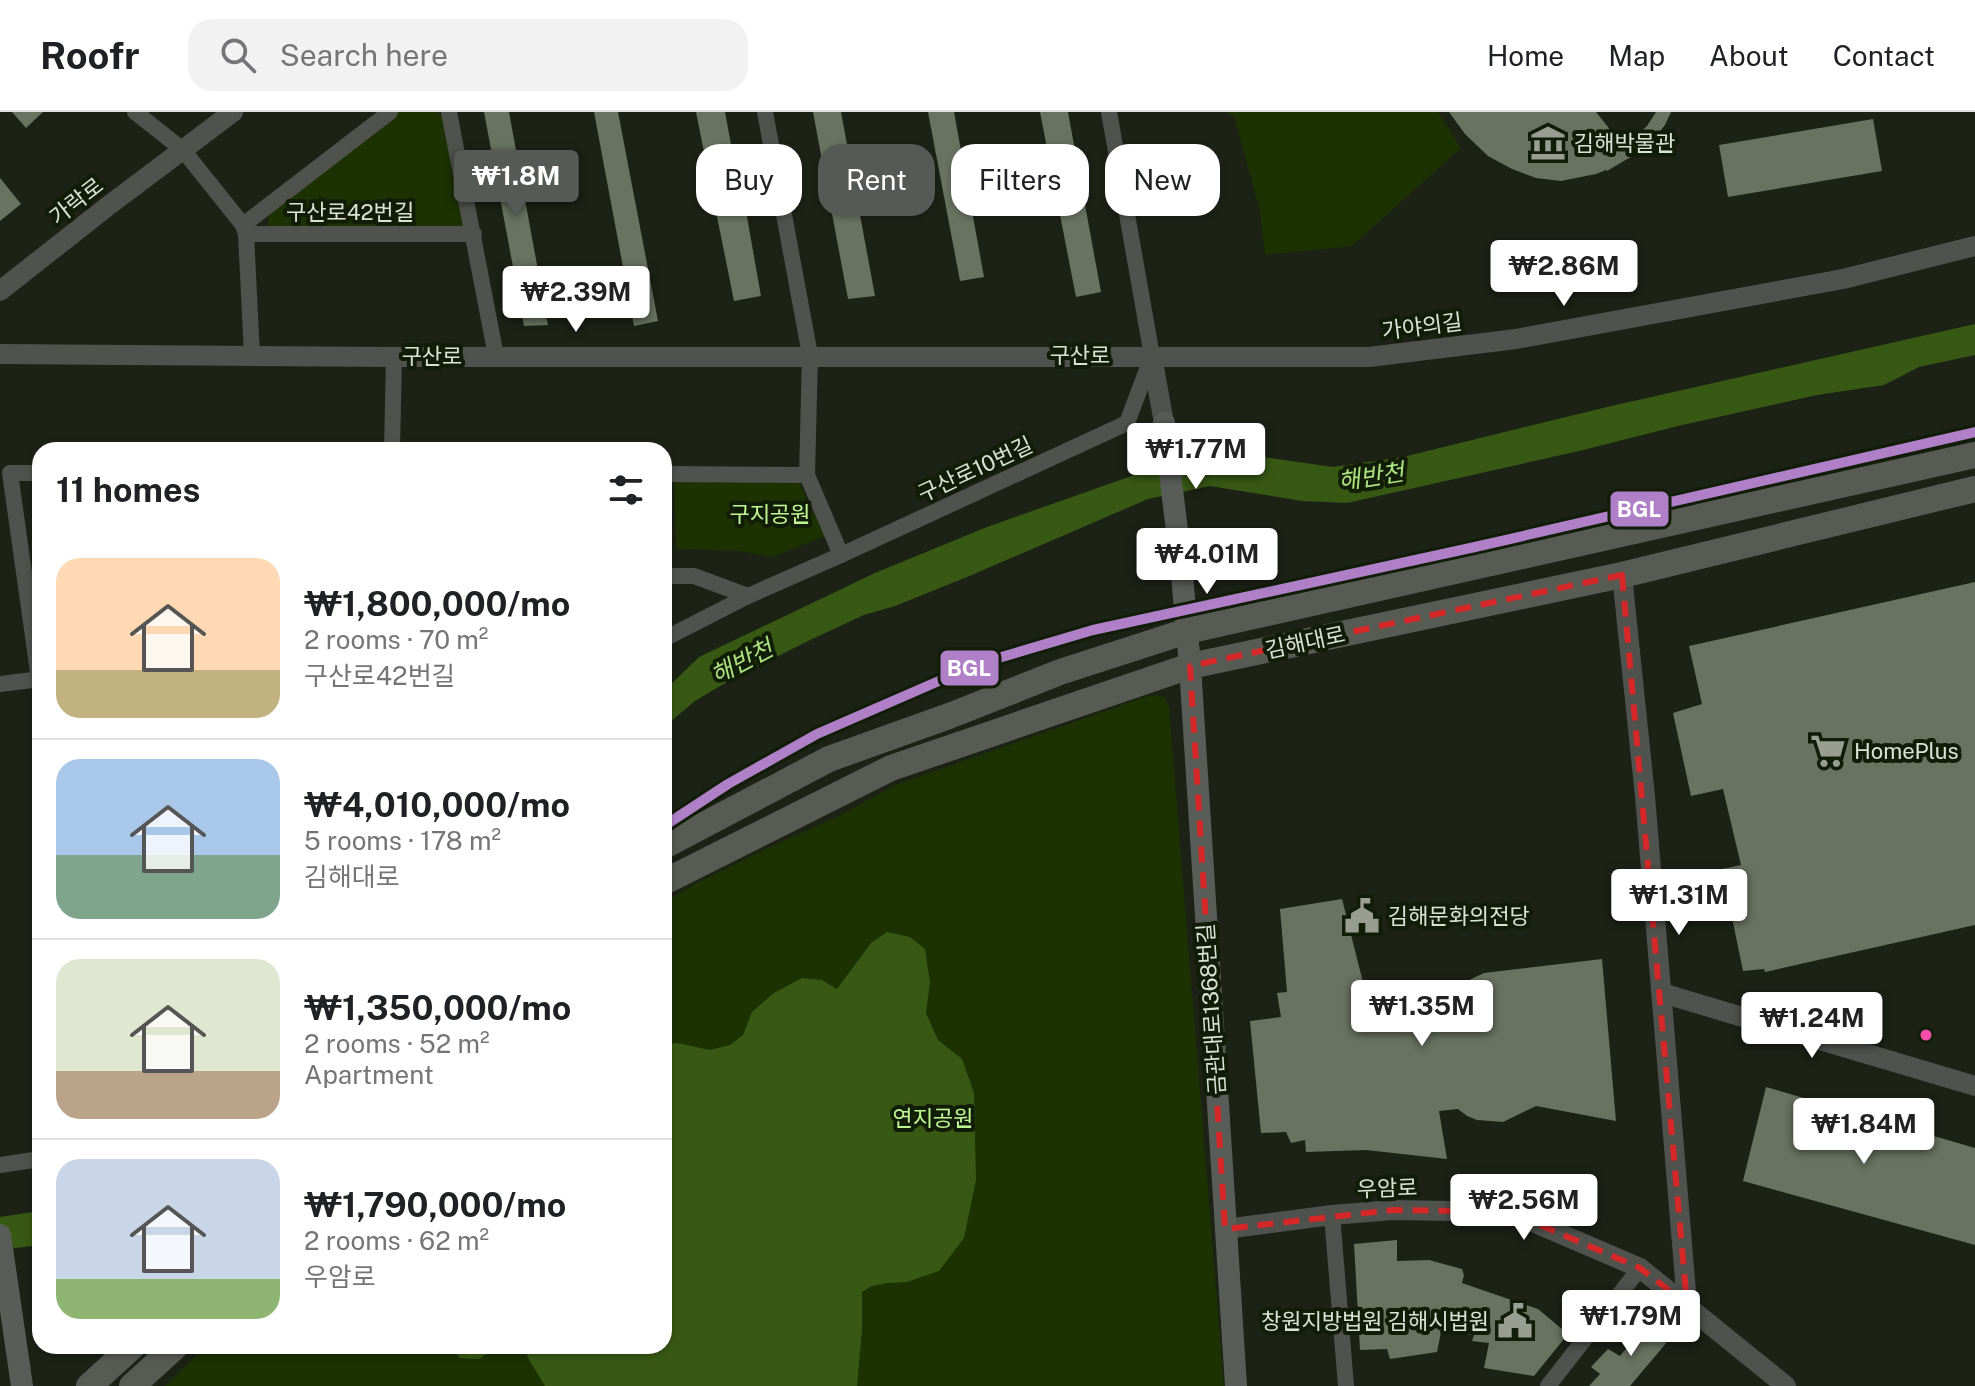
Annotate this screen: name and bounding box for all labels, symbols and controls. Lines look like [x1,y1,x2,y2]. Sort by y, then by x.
search box [188,19,748,91]
text: Roofr [40,33,140,78]
icon: search [216,33,260,77]
text: Search here [280,37,448,73]
text: Home [1487,39,1564,72]
text: Map [1608,39,1665,72]
text: About [1709,39,1789,72]
text: Contact [1833,39,1935,72]
museum icon: 김해박물관 [1529,124,1567,162]
place label: 김해박물관 [1574,130,1675,156]
chip: Buy [696,144,802,216]
chip: Rent [818,144,935,216]
chip: Filters [951,144,1089,216]
chip: New [1105,144,1220,216]
pin: ₩1.8M [460,150,572,218]
text: ₩1.8M [472,160,560,191]
street label: 가락로 [44,172,108,230]
street label: 구산로42번길 [286,199,414,225]
pin: ₩2.86M [1499,240,1629,308]
text: ₩2.86M [1509,250,1620,281]
pin: ₩2.39M [511,266,641,334]
text: ₩2.39M [521,276,631,307]
street label: 가야의길 [1380,308,1464,344]
street label: 구산로 [1050,342,1110,368]
street label: 구산로 [402,343,462,369]
pin: ₩1.77M [1131,423,1261,491]
street label: 구산로10번길 [913,431,1037,507]
text: ₩1.77M [1145,433,1247,464]
water label: 해반천 [1336,457,1409,495]
icon: filters [604,468,648,512]
text: 11 homes [56,470,200,510]
line badge: BGL [1609,490,1670,528]
text: BGL [1617,496,1661,522]
park label: 구지공원 [730,501,810,527]
pin: ₩4.01M [1142,528,1272,596]
text: ₩4.01M [1155,538,1259,569]
text: ₩1,800,000/mo [304,584,570,624]
icon: home [120,590,216,686]
street label: 김해대로 [1263,621,1347,663]
text: 2 rooms · 70 m² [304,624,488,655]
water label: 해반천 [706,632,780,689]
line badge: BGL [939,649,1000,687]
text: BGL [947,655,991,681]
text: 구산로42번길 [304,660,455,691]
supermarket icon: HomePlus [1809,732,1847,770]
place label: HomePlus [1854,738,1959,764]
text: ₩4,010,000/mo [304,785,570,825]
icon: home [120,791,216,887]
text: 5 rooms · 178 m² [304,825,501,856]
text: 김해대로 [304,861,400,892]
pin: ₩1.31M [1614,869,1744,937]
text: ₩1.31M [1629,879,1729,910]
public building icon: 김해문화의전당 [1343,897,1381,935]
place label: 김해문화의전당 [1388,903,1530,929]
street label: 금관대로1368번길 [1192,922,1230,1096]
pin: ₩1.35M [1357,980,1487,1048]
text: ₩1,350,000/mo [304,988,571,1028]
text: ₩1.35M [1369,990,1475,1021]
icon: home [120,991,216,1087]
pin: ₩1.24M [1747,992,1877,1060]
text: ₩1.24M [1759,1002,1865,1033]
unlabelled marker [1918,1027,1934,1043]
text: 2 rooms · 52 m² [304,1028,490,1059]
text: Apartment [304,1059,434,1090]
pin: ₩1.84M [1799,1098,1929,1166]
park label: 연지공원 [893,1105,973,1131]
text: ₩1.84M [1811,1108,1917,1139]
street label: 우암로 [1356,1174,1418,1202]
pin: ₩2.56M [1459,1174,1589,1242]
text: ₩2.56M [1468,1184,1580,1215]
text: ₩1,790,000/mo [304,1185,566,1225]
icon: home [120,1191,216,1287]
text: 2 rooms · 62 m² [304,1225,489,1256]
text: 우암로 [304,1261,376,1292]
pin: ₩1.79M [1566,1290,1696,1358]
text: ₩1.79M [1580,1300,1682,1331]
public building icon: 창원지방법원 김해시법원 [1496,1302,1534,1340]
place label: 창원지방법원 김해시법원 [1261,1308,1489,1334]

